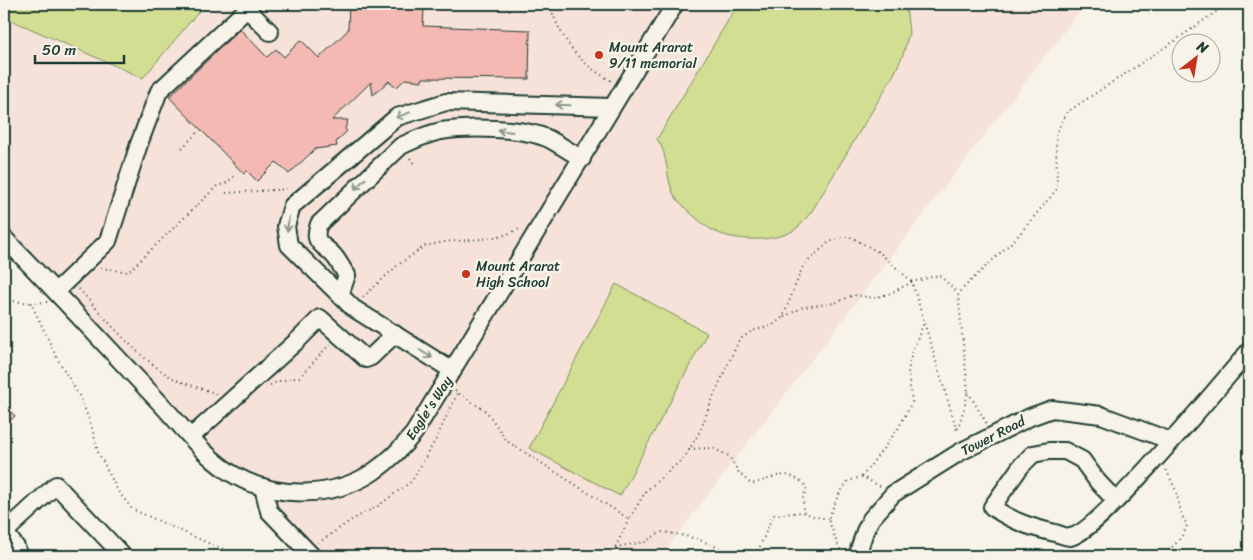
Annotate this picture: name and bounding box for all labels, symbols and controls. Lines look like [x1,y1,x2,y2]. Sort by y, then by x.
scale bar [35,32,124,64]
north arrow [1170,32,1220,82]
text: N [1191,34,1213,61]
place label: Mount Ararat 9/11 memorial [609,35,698,76]
text: 50 m [42,37,77,63]
marker: Mount Ararat 9/11 memorial [593,49,605,61]
one-way arrow [556,100,572,110]
one-way arrow [395,111,411,121]
one-way arrow [497,126,513,136]
one-way arrow [354,178,366,190]
one-way arrow [283,216,293,232]
place label: Mount Ararat High School [476,254,560,295]
marker: Mount Ararat High School [460,268,472,280]
one-way arrow [419,349,433,359]
street label: Eagle's Way [399,370,460,445]
street label: Tower Road [956,408,1031,463]

